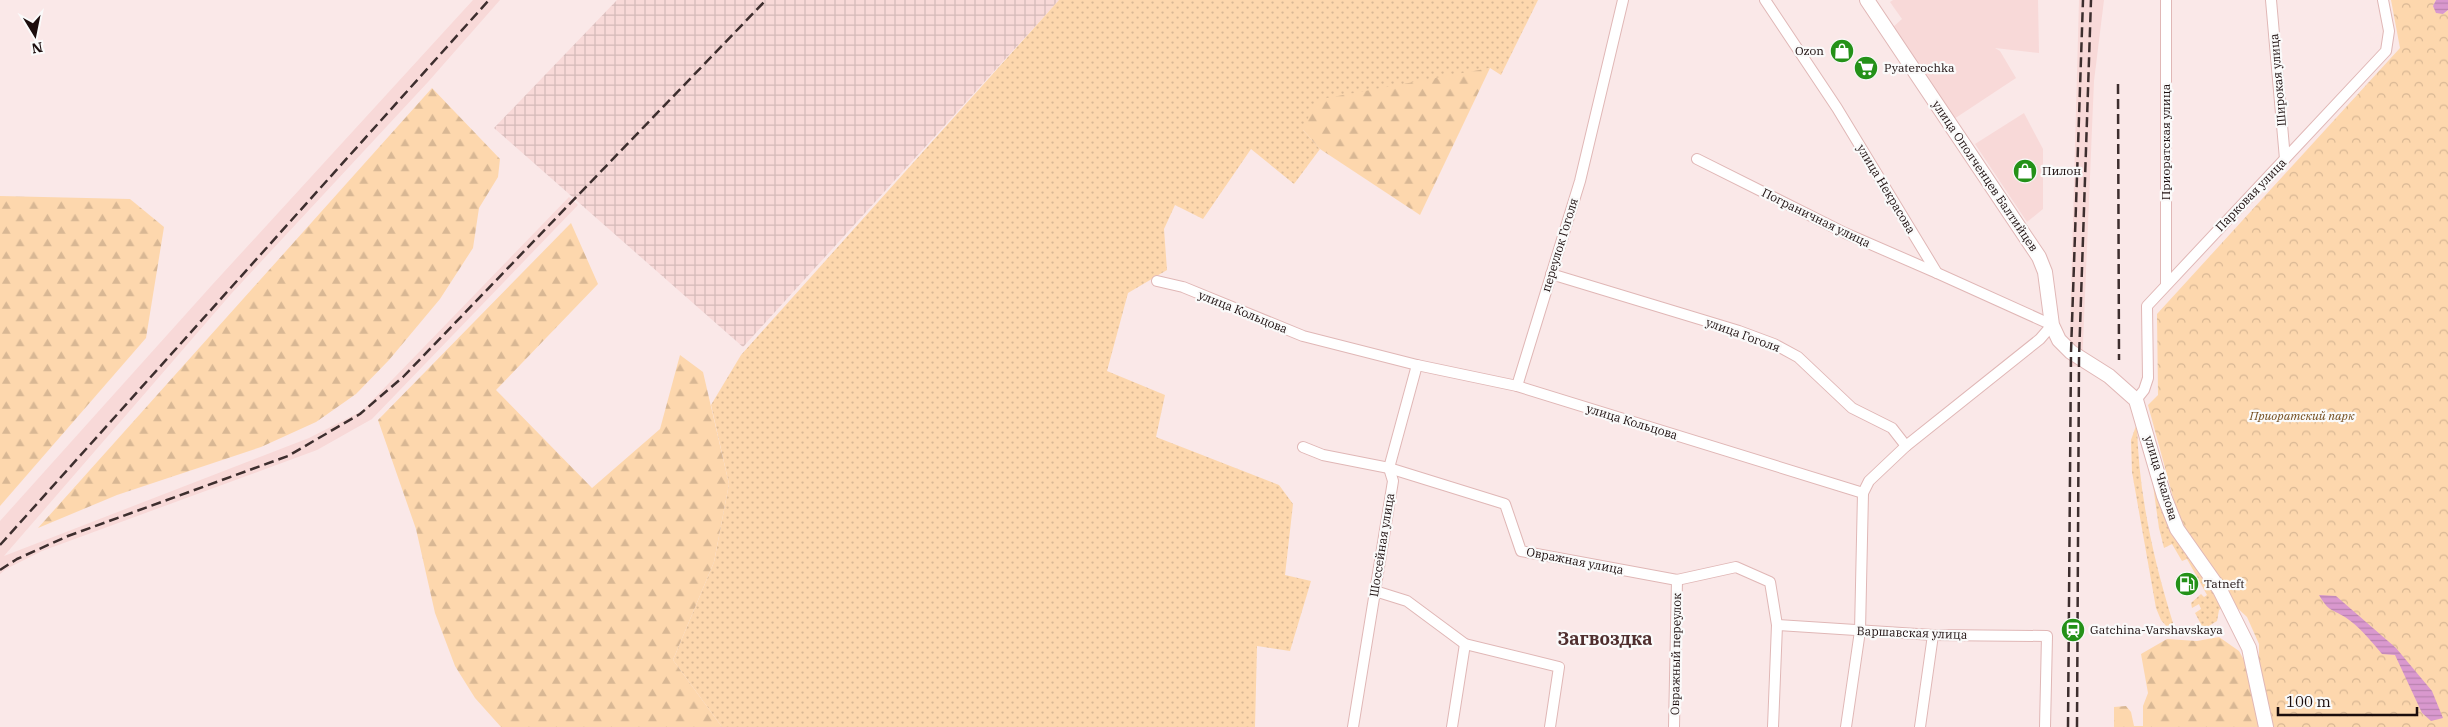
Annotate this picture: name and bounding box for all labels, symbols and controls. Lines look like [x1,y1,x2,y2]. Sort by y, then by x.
north arrow [10,10,60,60]
street label: Широкая улица [2266,33,2289,127]
text: N [30,38,44,58]
shop icon: Ozon [1829,38,1855,64]
place label: Ozon [1795,43,1824,58]
supermarket icon: Pyaterochka [1853,55,1879,81]
place label: Pyaterochka [1884,60,1955,75]
street label: Приоратская улица [2158,83,2173,200]
street label: улица Ополченцев Балтийцев [1929,97,2042,254]
street label: улица Некрасова [1854,141,1919,236]
street label: Парковая улица [2212,155,2290,234]
shop icon: Пилон [2012,158,2038,184]
place label: Пилон [2042,163,2081,178]
street label: Пограничная улица [1759,185,1873,251]
street label: переулок Гоголя [1538,196,1581,294]
street label: улица Кольцова [1196,287,1290,336]
street label: улица Гоголя [1704,314,1782,355]
street label: улица Кольцова [1585,401,1680,443]
park label: Приоратский парк [2248,408,2355,423]
street label: улица Чкалова [2141,434,2182,522]
street label: Шоссейная улица [1366,491,1397,598]
street label: Овражная улица [1525,544,1625,577]
fuel station icon: Tatneft [2174,571,2200,597]
place label: Tatneft [2204,576,2244,591]
street label: Овражный переулок [1667,593,1684,715]
station icon: Gatchina-Varshavskaya [2060,617,2086,643]
place label: Gatchina-Varshavskaya [2090,622,2223,637]
street label: Варшавская улица [1856,623,1968,642]
district label: Загвоздка [1558,627,1652,650]
scale bar [2278,684,2417,716]
text: 100 m [2286,692,2331,711]

